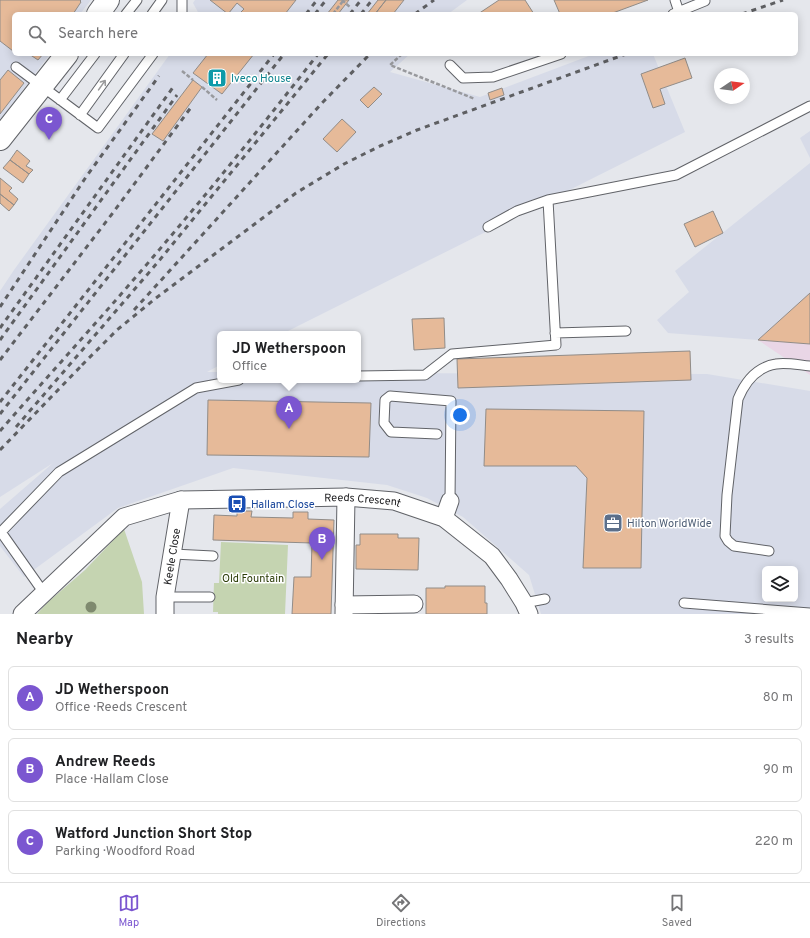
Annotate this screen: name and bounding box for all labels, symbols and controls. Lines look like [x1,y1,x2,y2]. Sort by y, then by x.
search box [12,12,798,56]
icon: search [26,23,48,45]
text: Search here [58,25,138,44]
building icon: Iveco House [206,67,228,89]
north arrow [714,68,750,104]
place label: Iveco House [231,72,291,86]
one-way arrow [98,79,106,90]
pin: C [36,107,62,140]
popup [217,331,361,383]
text: JD Wetherspoon [232,340,346,359]
text: Office [232,359,267,375]
pin: A [276,396,302,429]
your location [450,405,470,425]
street label: Reeds Crescent [324,491,403,511]
bus stop icon: Hallam Close [226,493,248,515]
place label: Hallam Close [251,498,315,512]
office icon: Hilton WorldWide [602,512,624,534]
place label: Hilton WorldWide [627,517,712,531]
street label: Keele Close [161,527,184,586]
pin: B [309,527,335,560]
map controls [762,566,798,602]
button: layers [762,566,798,602]
park label: Old Fountain [222,572,284,586]
text: Nearby [16,629,73,651]
text: 3 results [744,632,794,648]
text: JD Wetherspoon [55,681,169,700]
text: A [25,690,35,706]
text: 80 m [763,690,793,706]
text: Office · Reeds Crescent [55,700,187,716]
text: Andrew Reeds [55,753,156,772]
text: B [26,762,34,778]
text: 90 m [763,762,793,778]
text: Place · Hallam Close [55,772,169,788]
text: Watford Junction Short Stop [55,825,252,844]
text: C [26,834,34,850]
text: 220 m [755,834,793,850]
text: Parking · Woodford Road [55,844,195,860]
tab: Map [118,892,140,930]
tab: Directions [376,892,426,930]
tab: Saved [662,892,692,930]

